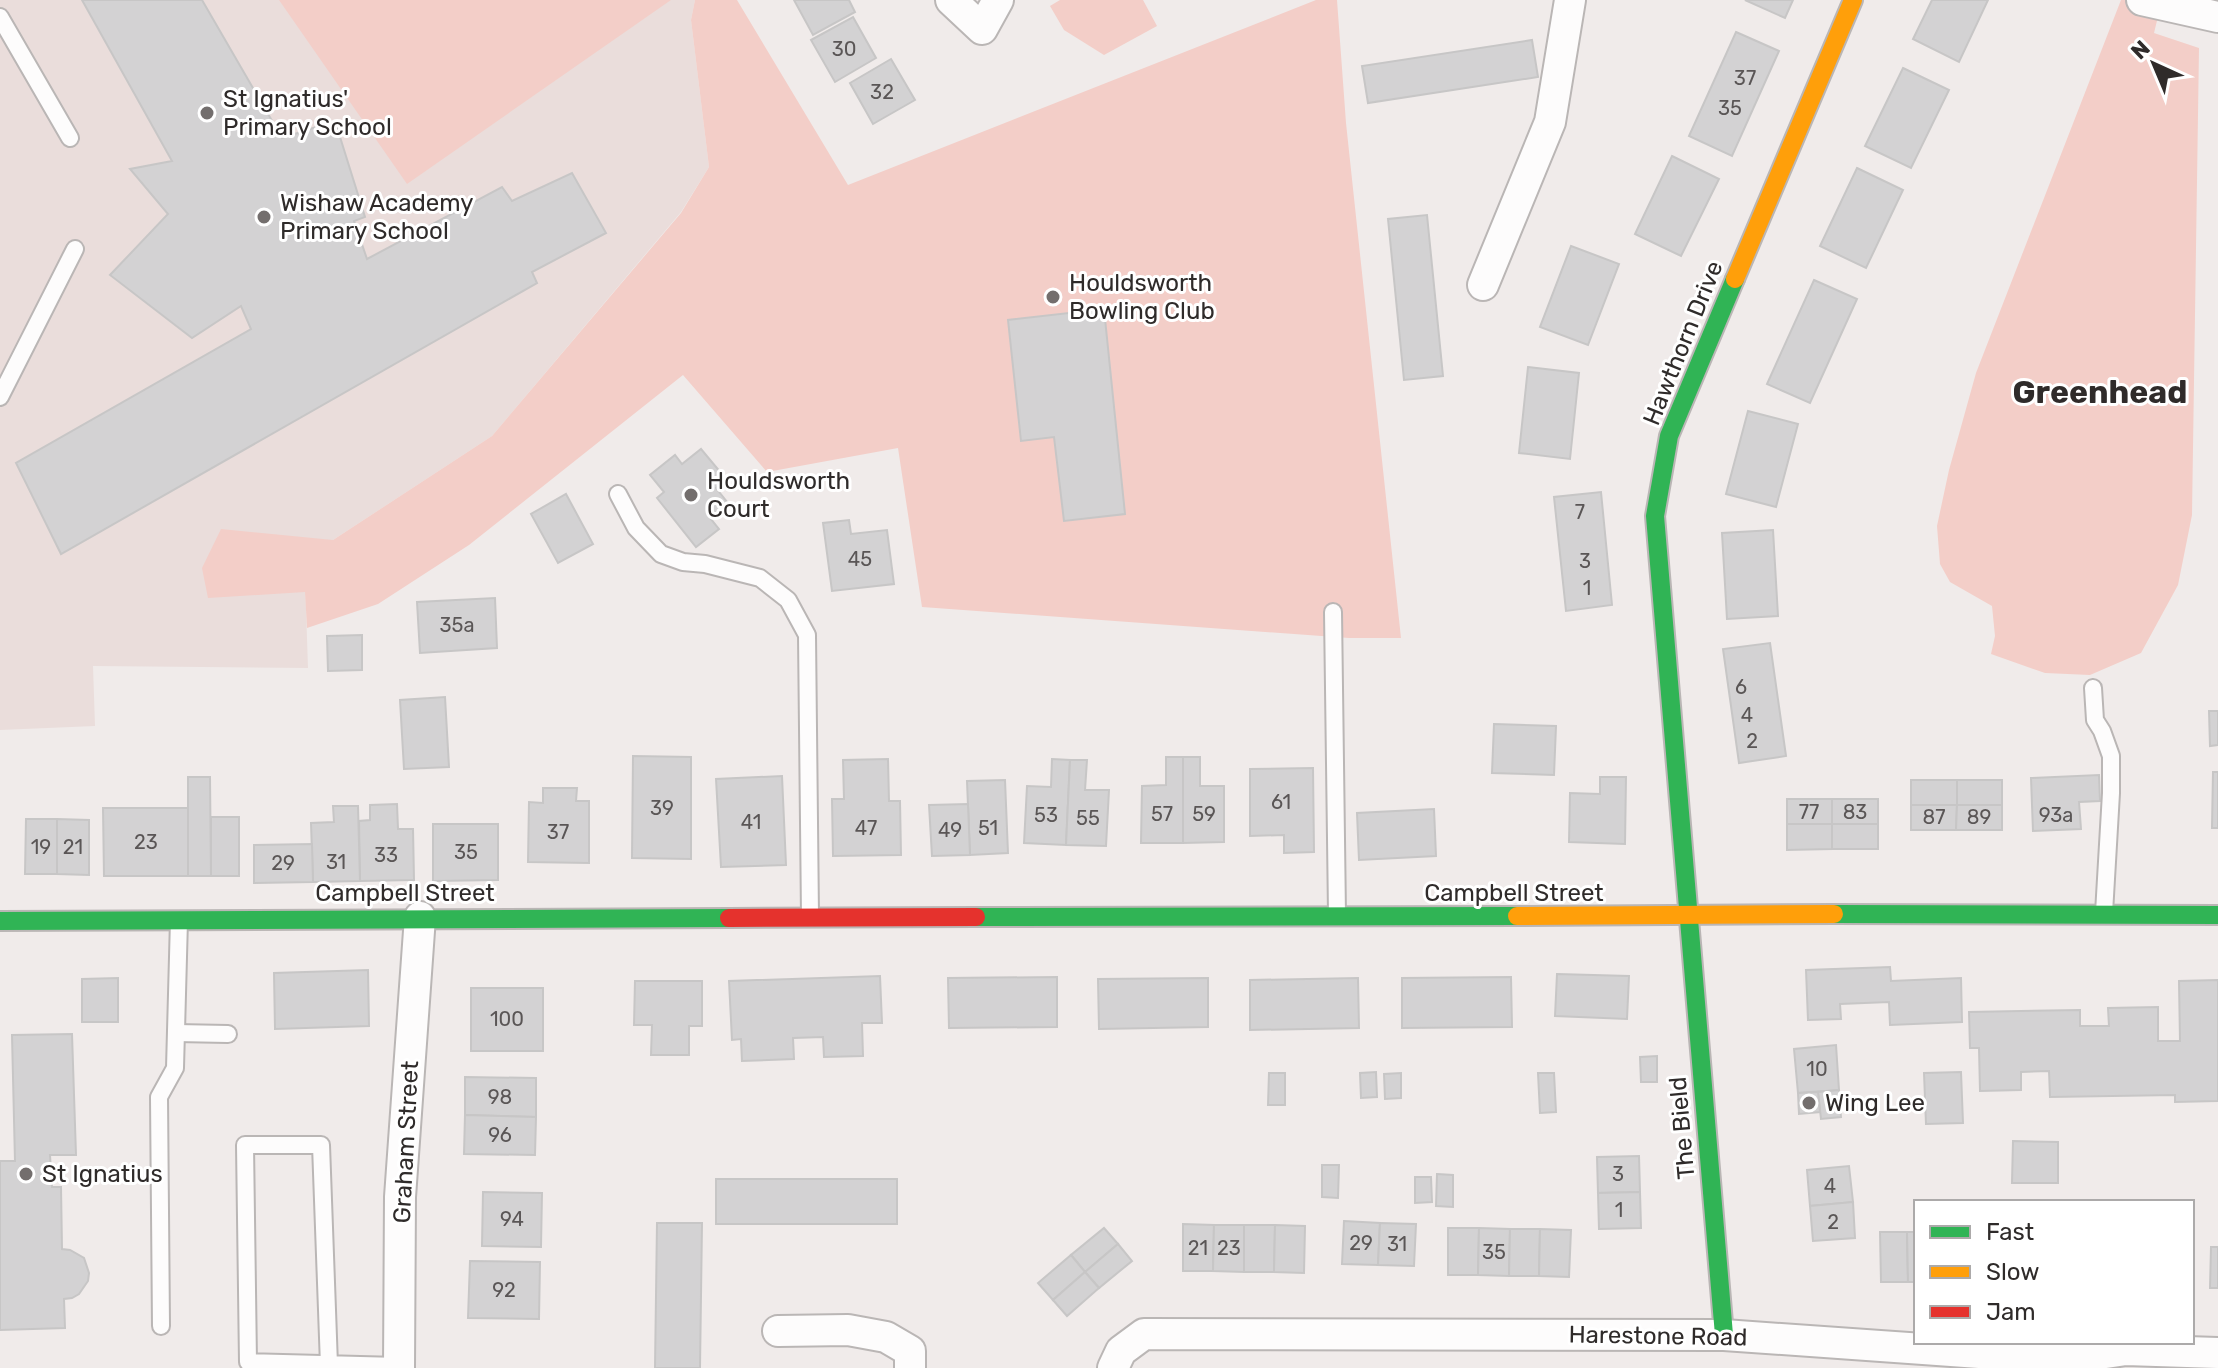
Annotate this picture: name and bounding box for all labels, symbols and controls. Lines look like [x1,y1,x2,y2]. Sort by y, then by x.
north arrow [2114,24,2194,104]
text: N [2125,35,2156,65]
house number: 30 [832,37,856,61]
house number: 37 [1734,66,1756,90]
house number: 32 [870,80,894,104]
place label: St Ignatius' Primary School [223,85,392,141]
house number: 35 [1718,96,1742,120]
marker: St Ignatius' Primary School [198,104,216,122]
place label: Wishaw Academy Primary School [280,189,473,245]
marker: Wishaw Academy Primary School [255,208,273,226]
street label: Hawthorn Drive [1637,257,1729,429]
place label: Houldsworth Bowling Club [1069,269,1215,325]
marker: Houldsworth Bowling Club [1044,288,1062,306]
district label: Greenhead [2013,373,2187,411]
place label: Houldsworth Court [707,467,850,523]
marker: Houldsworth Court [682,486,700,504]
house number: 7 [1575,500,1585,524]
house number: 45 [848,547,872,571]
house number: 3 [1579,549,1591,573]
house number: 1 [1583,576,1591,600]
house number: 35a [440,613,474,637]
house number: 6 [1735,675,1747,699]
house number: 4 [1741,703,1753,727]
house number: 2 [1746,729,1758,753]
house number: 61 [1271,790,1291,814]
house number: 39 [650,796,674,820]
house number: 77 [1799,800,1819,824]
house number: 83 [1843,800,1867,824]
house number: 57 [1151,802,1173,826]
house number: 59 [1192,802,1216,826]
house number: 53 [1034,803,1058,827]
house number: 93a [2039,803,2073,827]
house number: 87 [1923,805,1945,829]
house number: 89 [1967,805,1991,829]
house number: 55 [1076,806,1100,830]
house number: 41 [741,810,761,834]
house number: 47 [855,816,877,840]
house number: 51 [978,816,998,840]
house number: 49 [938,818,962,842]
house number: 37 [547,820,569,844]
house number: 23 [134,830,158,854]
house number: 19 [31,835,51,859]
house number: 21 [63,835,83,859]
house number: 35 [454,840,478,864]
house number: 33 [374,843,398,867]
house number: 31 [326,850,346,874]
house number: 29 [271,851,295,875]
street label: Campbell Street [315,879,495,907]
street label: Campbell Street [1424,879,1604,907]
house number: 100 [490,1007,524,1031]
house number: 10 [1806,1057,1828,1081]
street label: Graham Street [388,1060,424,1224]
street label: The Bield [1664,1076,1700,1180]
house number: 98 [488,1085,512,1109]
place label: Wing Lee [1825,1089,1925,1117]
marker: Wing Lee [1800,1094,1818,1112]
house number: 96 [488,1123,512,1147]
place label: St Ignatius [42,1160,163,1188]
house number: 3 [1612,1162,1624,1186]
marker: St Ignatius [17,1165,35,1183]
house number: 4 [1824,1174,1836,1198]
house number: 1 [1615,1198,1623,1222]
legend [1914,1200,2194,1344]
house number: 94 [500,1207,524,1231]
house number: 2 [1827,1210,1839,1234]
text: Fast [1986,1218,2034,1246]
house number: 29 [1349,1231,1373,1255]
house number: 31 [1387,1232,1407,1256]
house number: 21 [1188,1236,1208,1260]
house number: 23 [1217,1236,1241,1260]
house number: 35 [1482,1240,1506,1264]
text: Slow [1986,1258,2039,1286]
house number: 92 [492,1278,516,1302]
text: Jam [1986,1298,2036,1326]
street label: Harestone Road [1568,1320,1748,1352]

